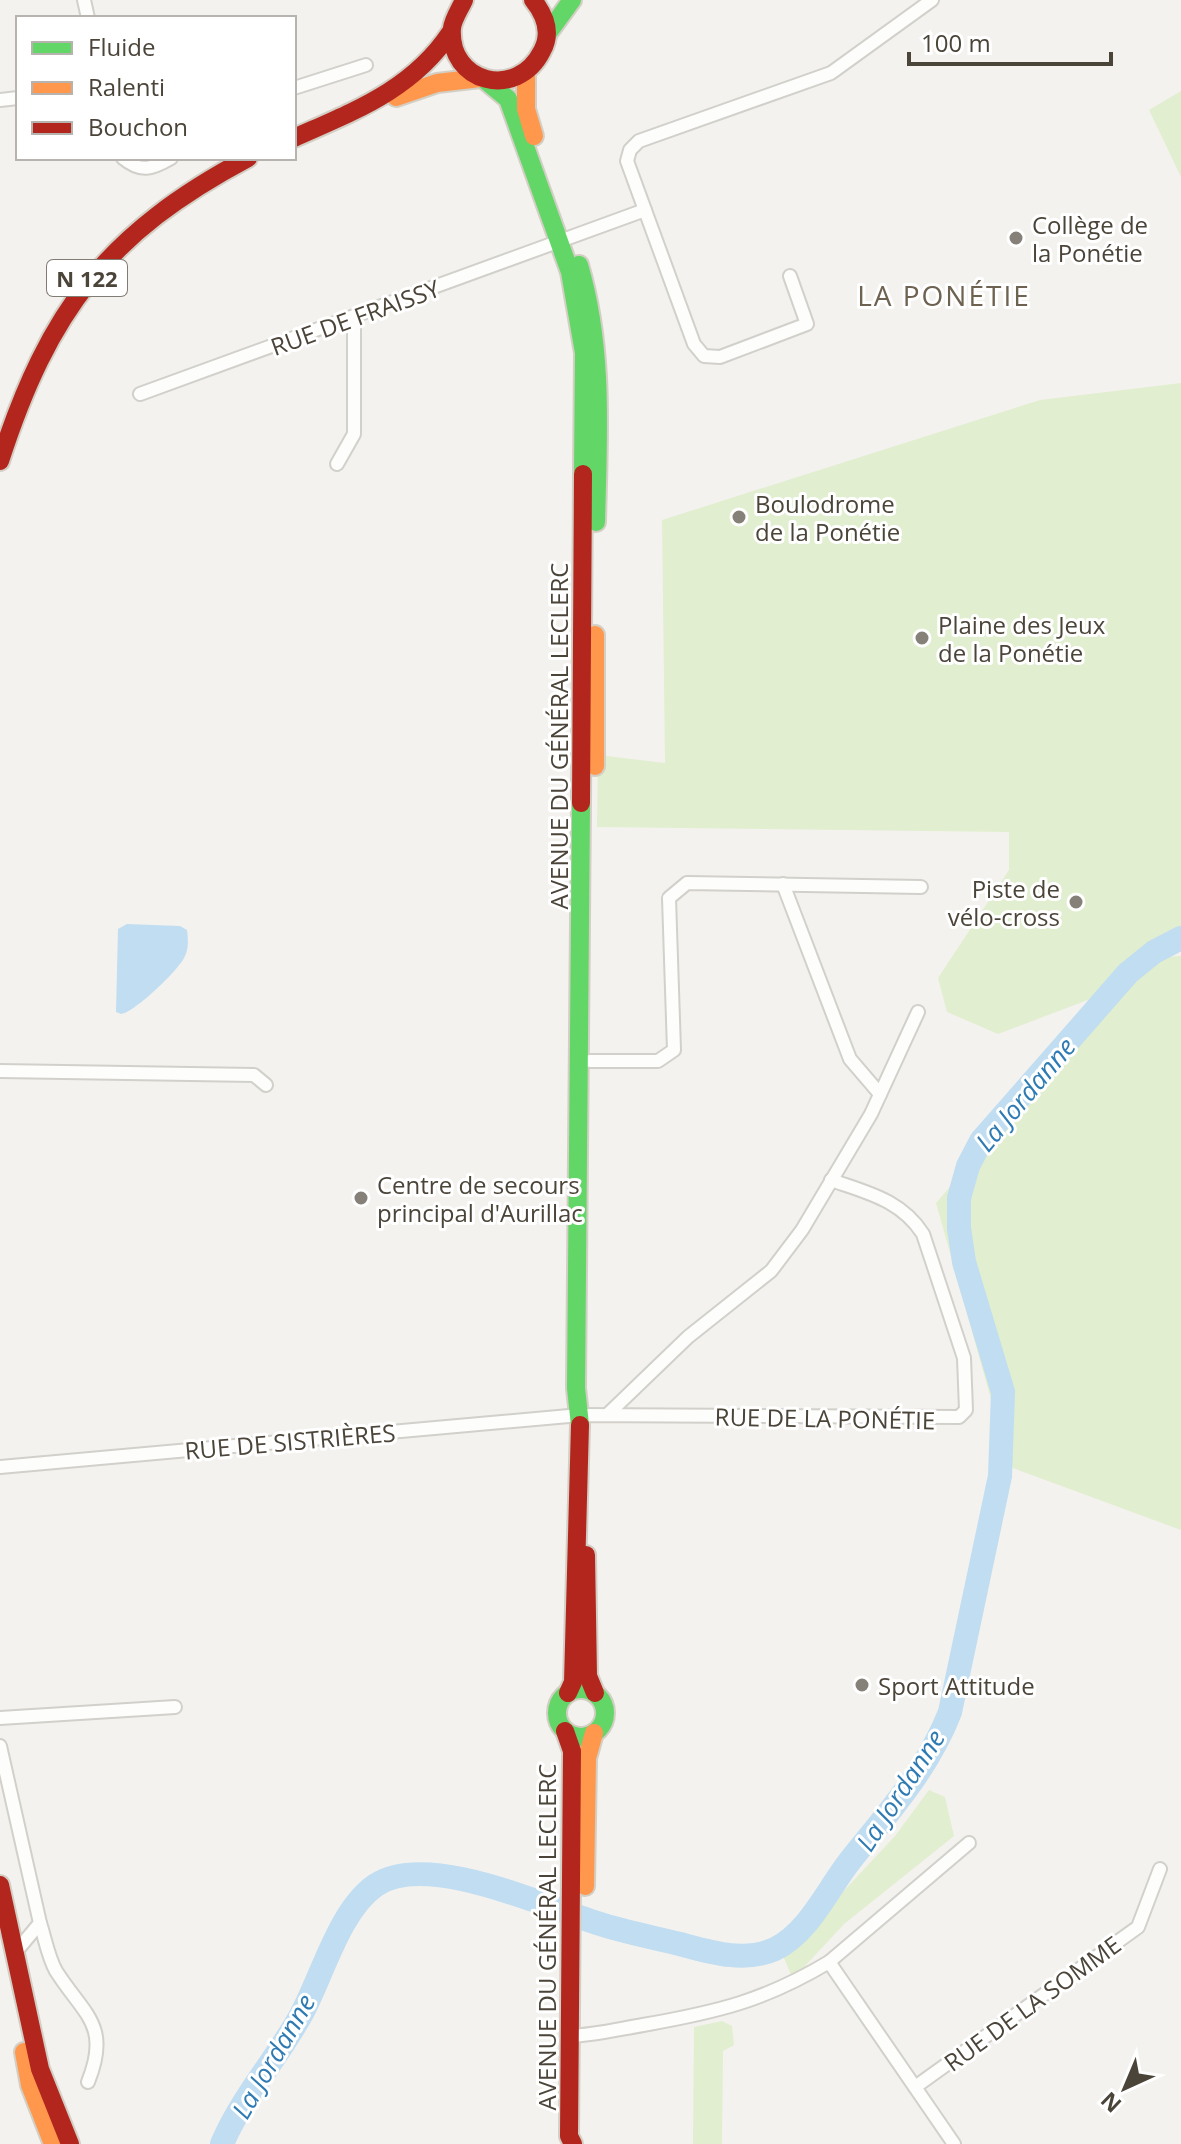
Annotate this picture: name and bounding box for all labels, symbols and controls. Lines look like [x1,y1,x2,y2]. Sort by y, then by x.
legend [16,16,296,160]
scale bar [909,16,1111,66]
text: 100 m [921,26,991,59]
text: Fluide [88,30,155,63]
text: Ralenti [88,70,165,103]
text: Bouchon [88,110,188,143]
place label: Collège de la Ponétie [1032,208,1148,269]
marker: Collège de la Ponétie [1007,229,1025,247]
road number: N 122 [47,260,127,296]
street label: RUE DE FRAISSY [266,271,445,363]
district label: LA PONÉTIE [857,276,1031,314]
place label: Boulodrome de la Ponétie [755,487,900,548]
marker: Boulodrome de la Ponétie [730,508,748,526]
street label: AVENUE DU GÉNÉRAL LECLERC [542,563,575,909]
place label: Plaine des Jeux de la Ponétie [938,608,1106,669]
marker: Plaine des Jeux de la Ponétie [913,629,931,647]
place label: Piste de vélo-cross [948,872,1060,933]
marker: Piste de vélo-cross [1067,893,1085,911]
water label: La Jordanne [967,1029,1083,1159]
place label: Centre de secours principal d'Aurillac [377,1168,583,1229]
marker: Centre de secours principal d'Aurillac [352,1189,370,1207]
street label: RUE DE LA PONÉTIE [714,1400,936,1436]
street label: RUE DE SISTRIÈRES [183,1415,397,1467]
place label: Sport Attitude [878,1669,1035,1702]
marker: Sport Attitude [853,1676,871,1694]
water label: La Jordanne [847,1722,953,1858]
street label: AVENUE DU GÉNÉRAL LECLERC [530,1764,563,2110]
street label: RUE DE LA SOMME [937,1928,1127,2078]
water label: La Jordanne [223,1987,323,2125]
north arrow [1085,2048,1165,2128]
text: N [1094,2086,1127,2120]

